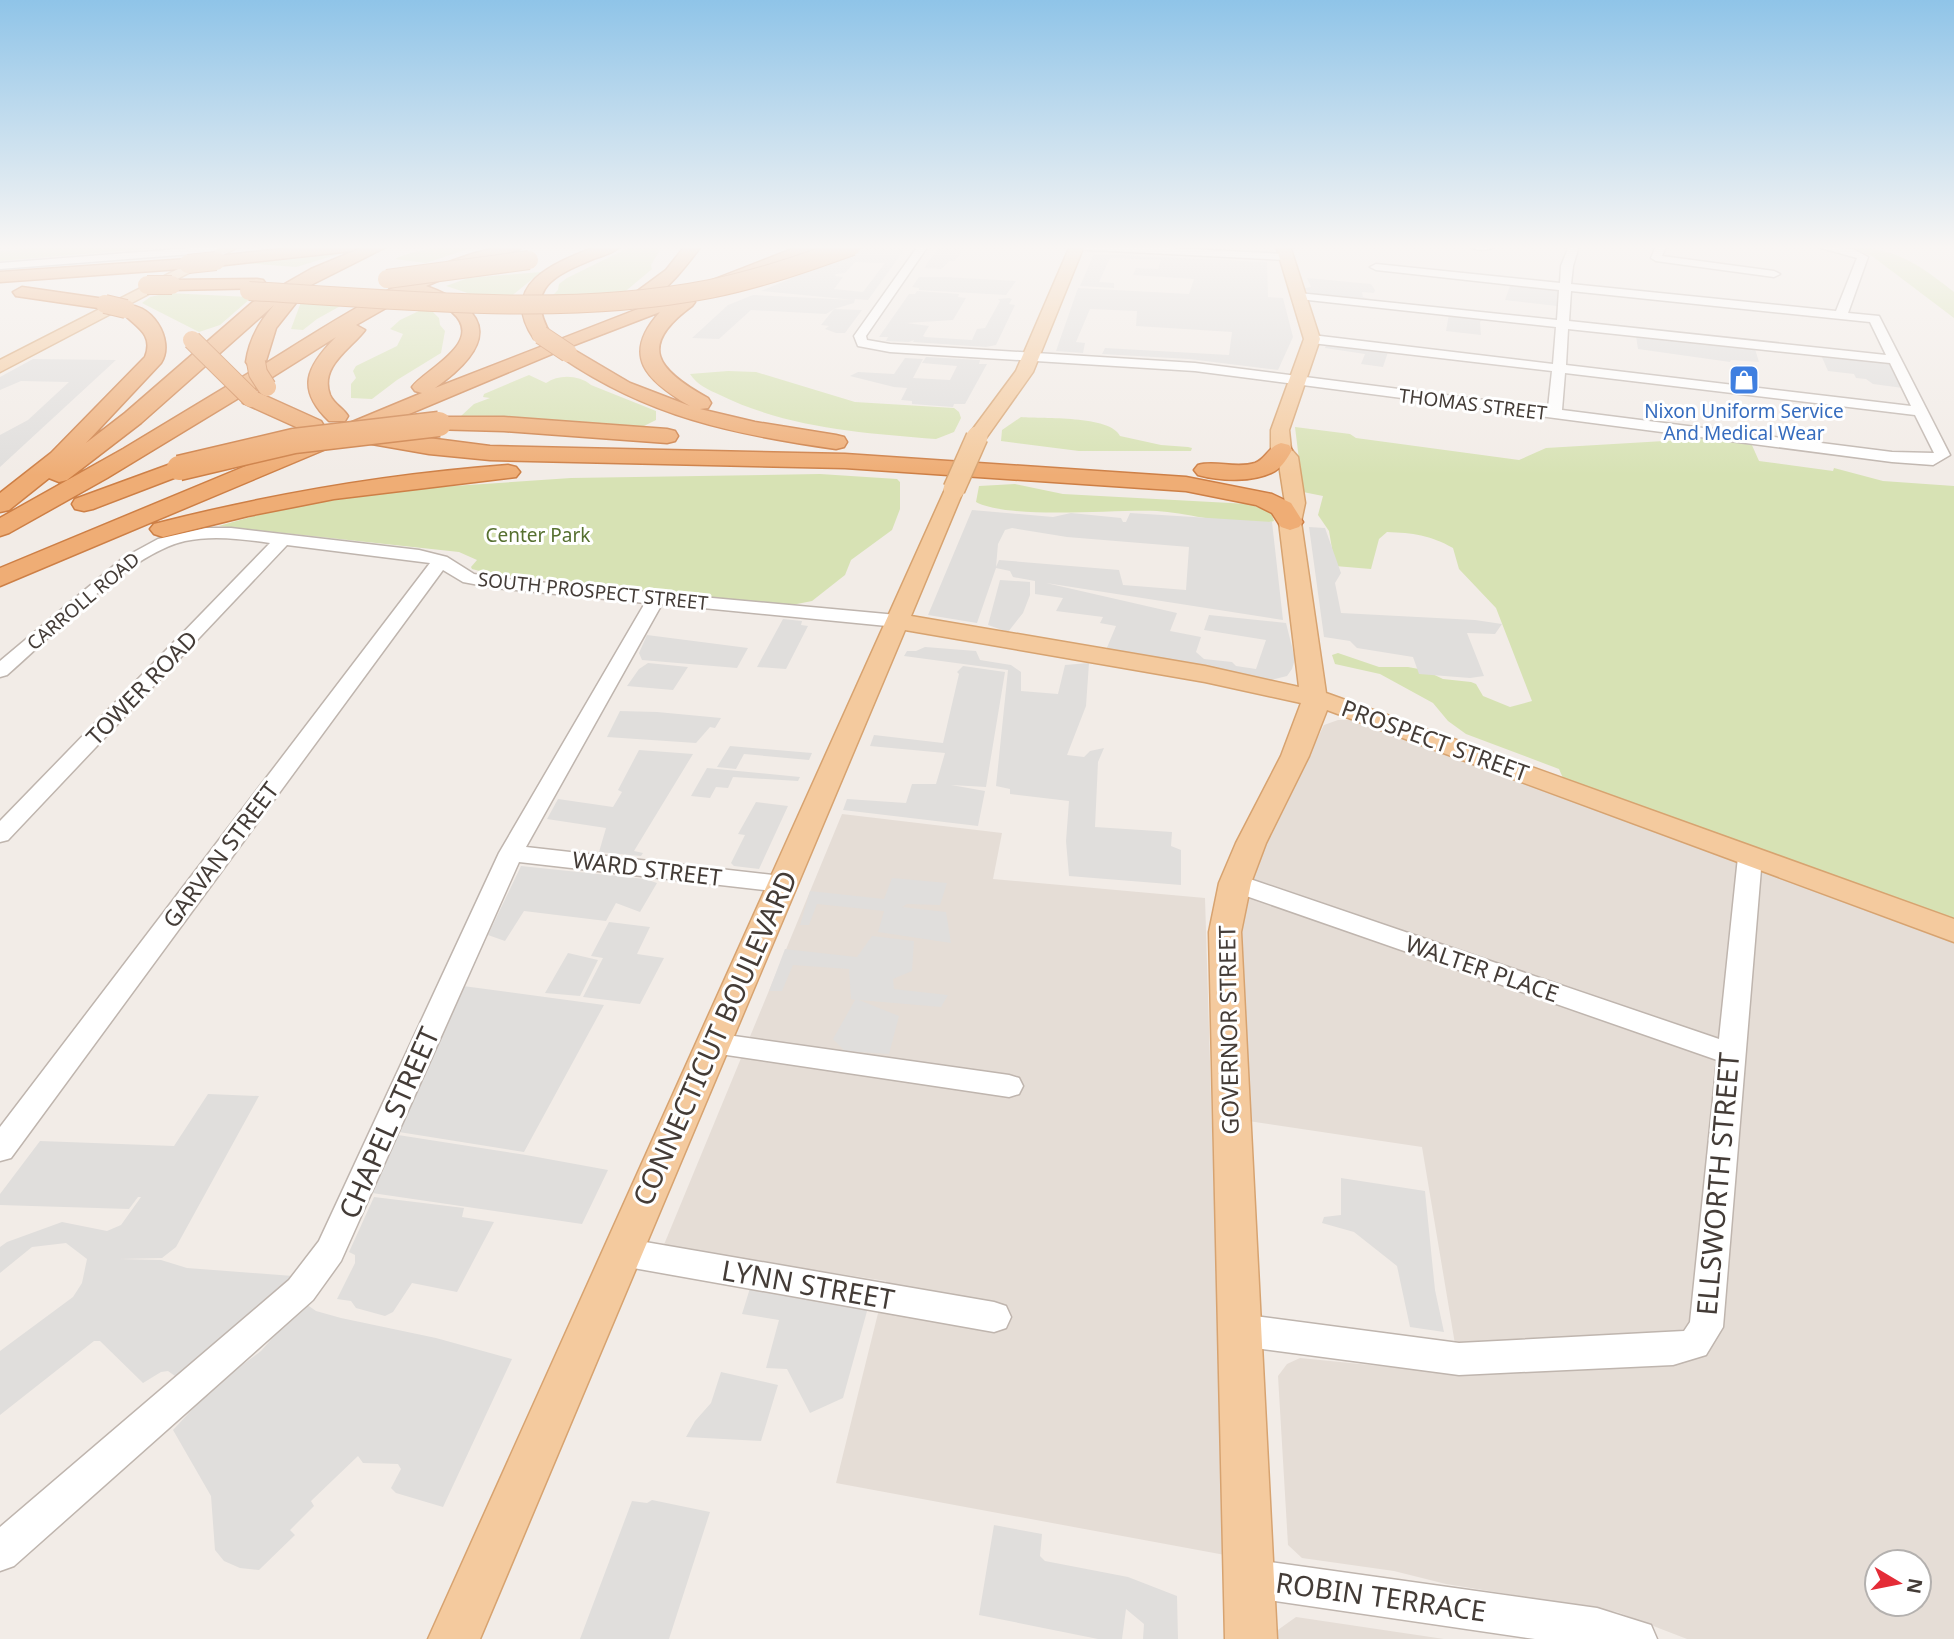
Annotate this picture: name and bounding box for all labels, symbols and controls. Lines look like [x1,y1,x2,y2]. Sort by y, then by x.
shop icon: Nixon Uniform Service And Medical Wear [1727,363,1761,397]
street label: THOMAS STREET [1398,382,1549,426]
place label: Nixon Uniform Service And Medical Wear [1644,398,1844,446]
park label: Center Park [486,522,590,548]
street label: CARROLL ROAD [21,546,145,656]
street label: SOUTH PROSPECT STREET [477,566,710,616]
street label: TOWER ROAD [78,623,204,752]
street label: PROSPECT STREET [1337,691,1534,789]
street label: GARVAN STREET [155,775,286,934]
street label: WARD STREET [571,843,724,893]
street label: CONNECTICUT BOULEVARD [623,864,805,1211]
street label: GOVERNOR STREET [1210,925,1246,1135]
street label: WALTER PLACE [1401,927,1563,1009]
street label: CHAPEL STREET [329,1020,447,1224]
street label: ELLSWORTH STREET [1687,1050,1747,1317]
street label: LYNN STREET [719,1250,898,1318]
north arrow [1863,1548,1933,1618]
street label: ROBIN TERRACE [1273,1562,1489,1630]
text: N [1901,1576,1929,1596]

